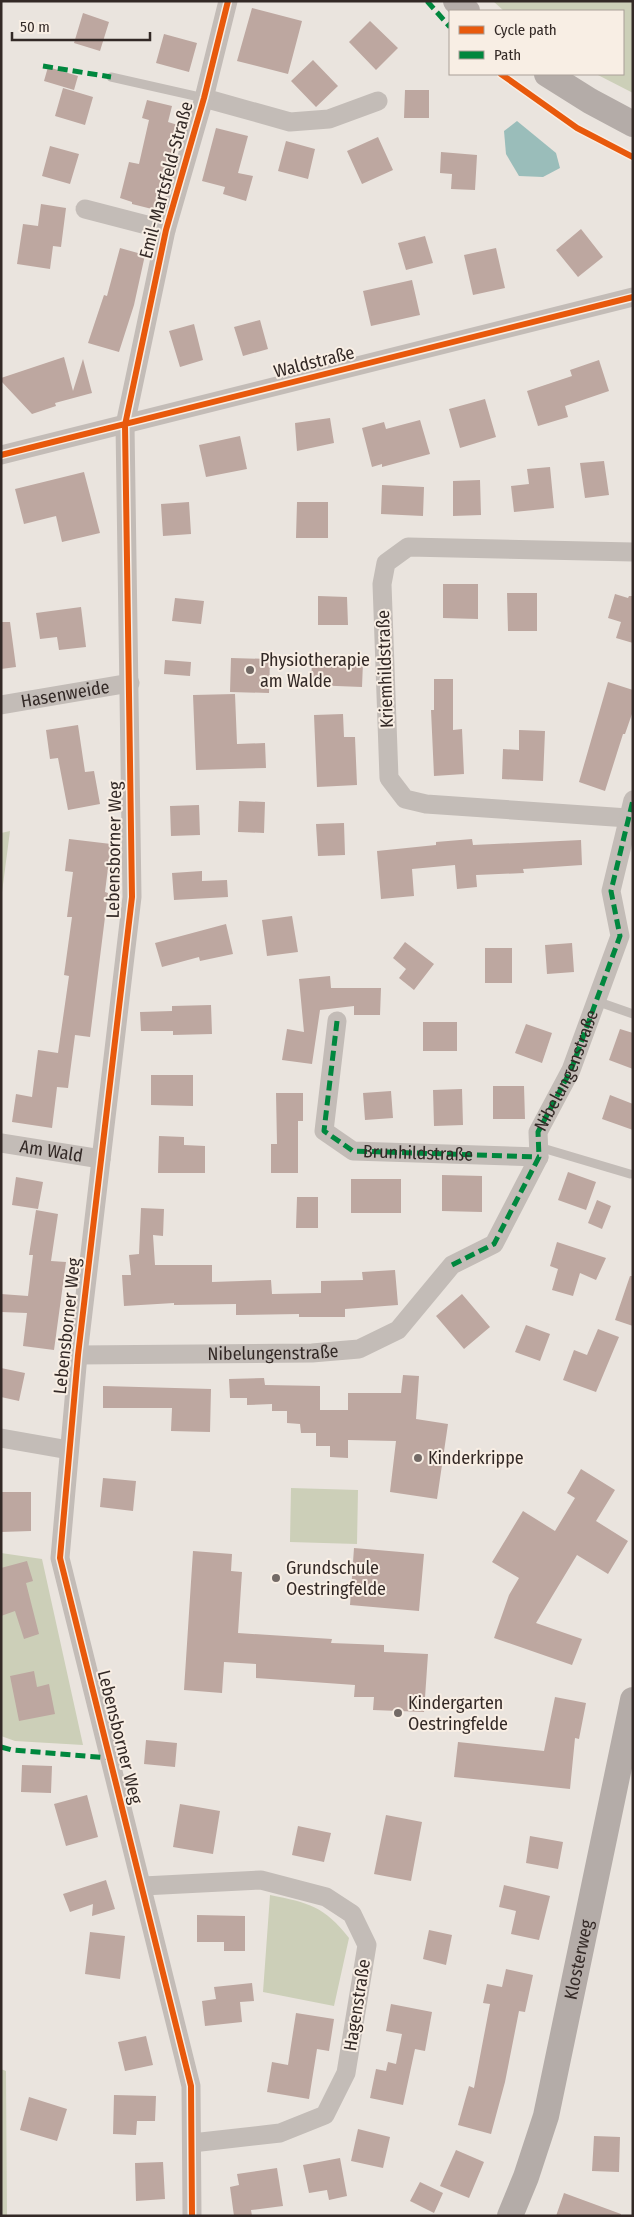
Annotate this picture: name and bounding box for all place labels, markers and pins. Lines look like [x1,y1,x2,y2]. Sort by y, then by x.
place label: Physiotherapie am Walde [260,649,370,692]
marker: Physiotherapie am Walde [244,664,256,676]
place label: Kinderkrippe [428,1447,524,1469]
marker: Kinderkrippe [412,1452,424,1464]
place label: Grundschule Oestringfelde [286,1557,386,1600]
marker: Grundschule Oestringfelde [270,1572,282,1584]
place label: Kindergarten Oestringfelde [408,1692,508,1735]
marker: Kindergarten Oestringfelde [392,1707,404,1719]

